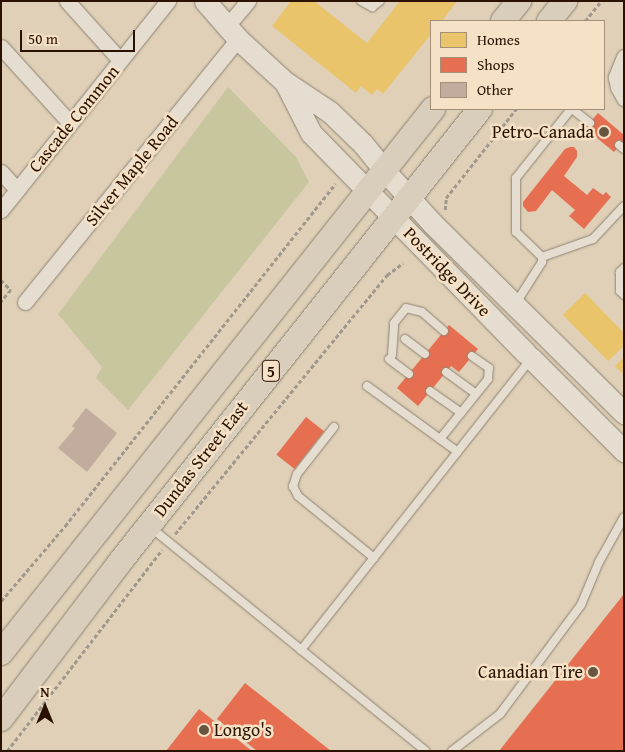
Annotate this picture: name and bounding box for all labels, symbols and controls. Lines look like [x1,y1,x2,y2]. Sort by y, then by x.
scale bar [22,20,138,52]
legend [430,20,605,110]
text: 50 m [28,28,58,49]
text: Homes [477,29,520,50]
text: Shops [477,54,514,75]
street label: Cascade Common [24,61,124,177]
text: Other [477,79,513,100]
street label: Silver Maple Road [81,112,183,230]
place label: Petro-Canada [492,121,594,143]
marker: Petro-Canada [598,126,610,138]
street label: Postridge Drive [399,223,495,321]
road number: 5 [261,358,281,384]
street label: Dundas Street East [149,397,253,521]
place label: Canadian Tire [478,661,583,683]
marker: Canadian Tire [587,666,599,678]
north arrow [20,682,70,732]
text: N [40,682,50,702]
place label: Longo's [214,719,272,741]
marker: Longo's [198,724,210,736]

